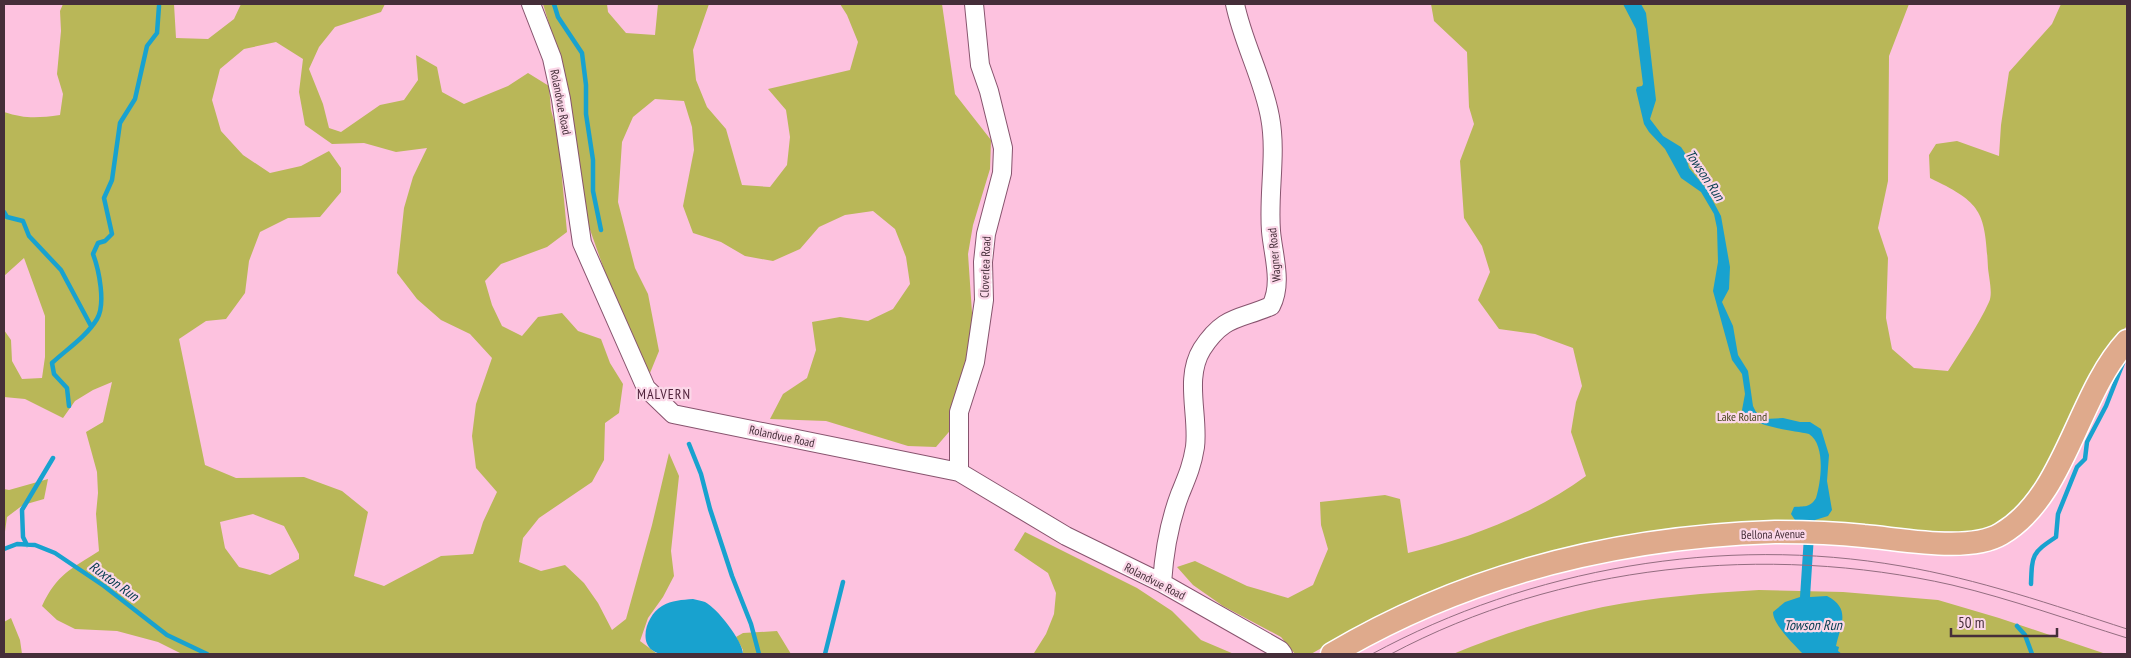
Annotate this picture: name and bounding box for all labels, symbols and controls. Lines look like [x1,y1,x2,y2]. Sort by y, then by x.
street label: Rolandvue Road [547,68,575,136]
water label: Towson Run [1681,146,1729,205]
street label: Wagner Road [1264,227,1284,283]
street label: Cloverlea Road [976,236,994,298]
district label: MALVERN [637,385,691,403]
park label: Lake Roland [1717,409,1767,424]
street label: Rolandvue Road [748,422,816,450]
street label: Bellona Avenue [1741,526,1805,542]
water label: Ruxton Run [86,557,143,605]
street label: Rolandvue Road [1122,559,1188,603]
scale bar [1951,606,2057,638]
text: 50 m [1958,613,1984,632]
water label: Towson Run [1784,616,1843,634]

